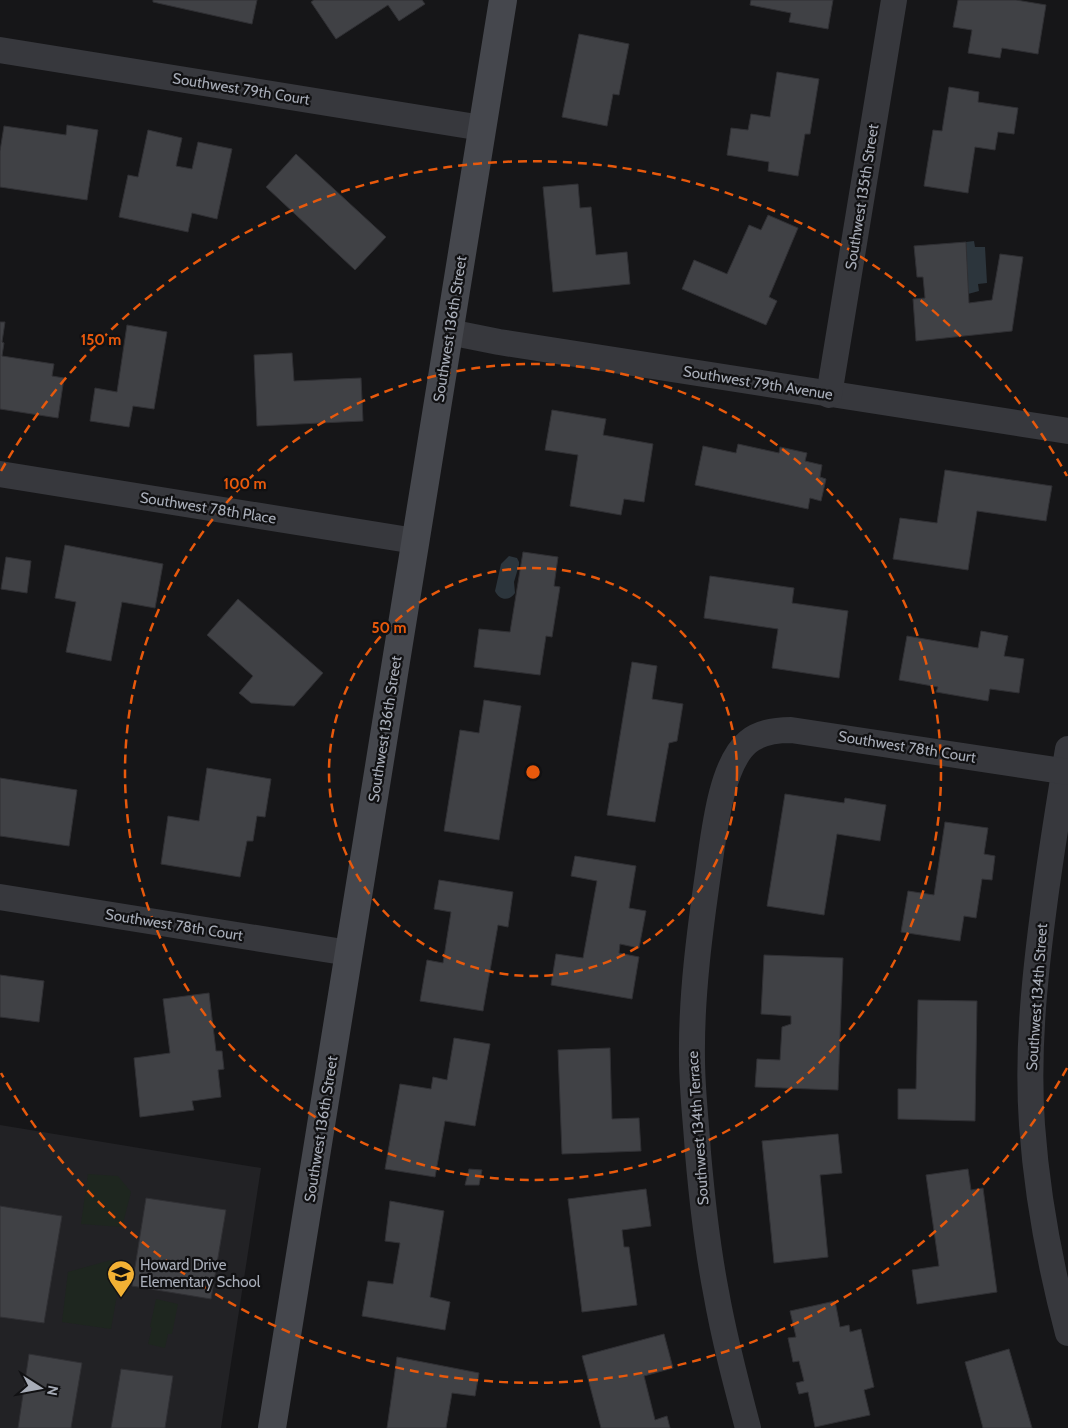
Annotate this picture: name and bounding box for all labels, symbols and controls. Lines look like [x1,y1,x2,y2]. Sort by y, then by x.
street label: Southwest 79th Court [171,69,311,109]
street label: Southwest 135th Street [842,123,882,271]
street label: Southwest 136th Street [430,255,470,403]
text: 150 m [81,331,121,349]
street label: Southwest 79th Avenue [682,362,834,404]
text: 100 m [223,475,267,493]
street label: Southwest 78th Place [138,488,278,528]
text: 50 m [371,619,407,637]
street label: Southwest 136th Street [365,655,405,803]
street label: Southwest 78th Court [837,727,977,767]
centre of rings [524,763,542,781]
street label: Southwest 78th Court [104,905,244,945]
street label: Southwest 134th Street [1023,923,1051,1071]
street label: Southwest 134th Terrace [684,1050,712,1206]
street label: Southwest 136th Street [301,1055,341,1203]
place label: Howard Drive Elementary School [140,1256,261,1291]
school or university icon: Howard Drive Elementary School [106,1259,136,1298]
north arrow [15,1363,65,1413]
text: N [43,1384,63,1397]

